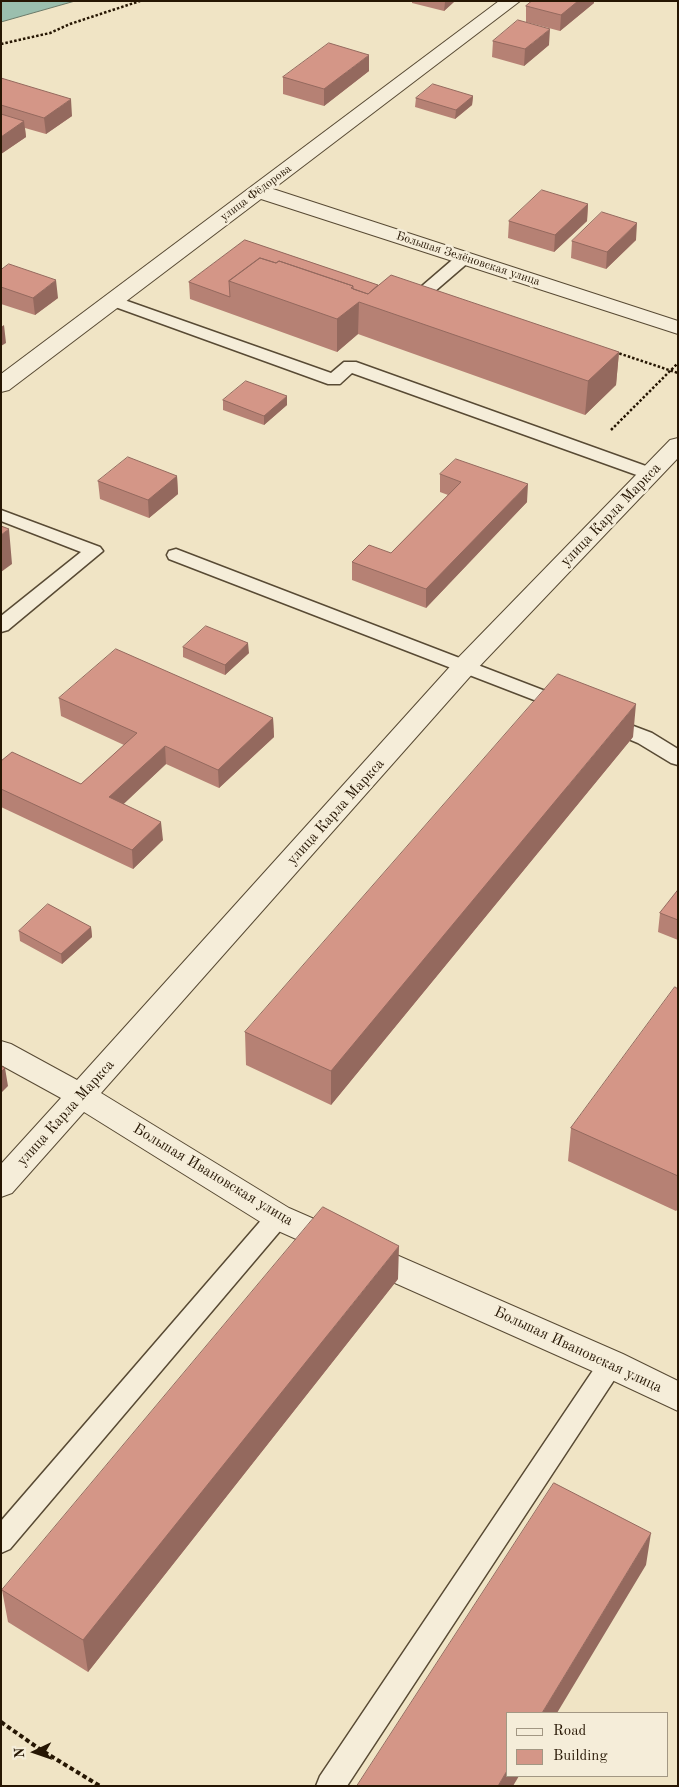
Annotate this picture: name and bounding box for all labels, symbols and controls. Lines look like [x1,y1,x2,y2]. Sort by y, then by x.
street label: улица Фёдорова [218,162,294,224]
street label: Большая Зелёновская улица [394,229,542,289]
street label: улица Карла Маркса [557,459,665,571]
street label: улица Карла Маркса [283,755,389,869]
street label: улица Карла Маркса [13,1056,119,1170]
street label: Большая Ивановская улица [130,1120,296,1230]
street label: Большая Ивановская улица [491,1303,665,1397]
legend [507,1712,669,1777]
text: Road [553,1724,586,1739]
north arrow [10,1727,60,1777]
text: N [13,1747,27,1759]
text: Building [553,1749,608,1764]

